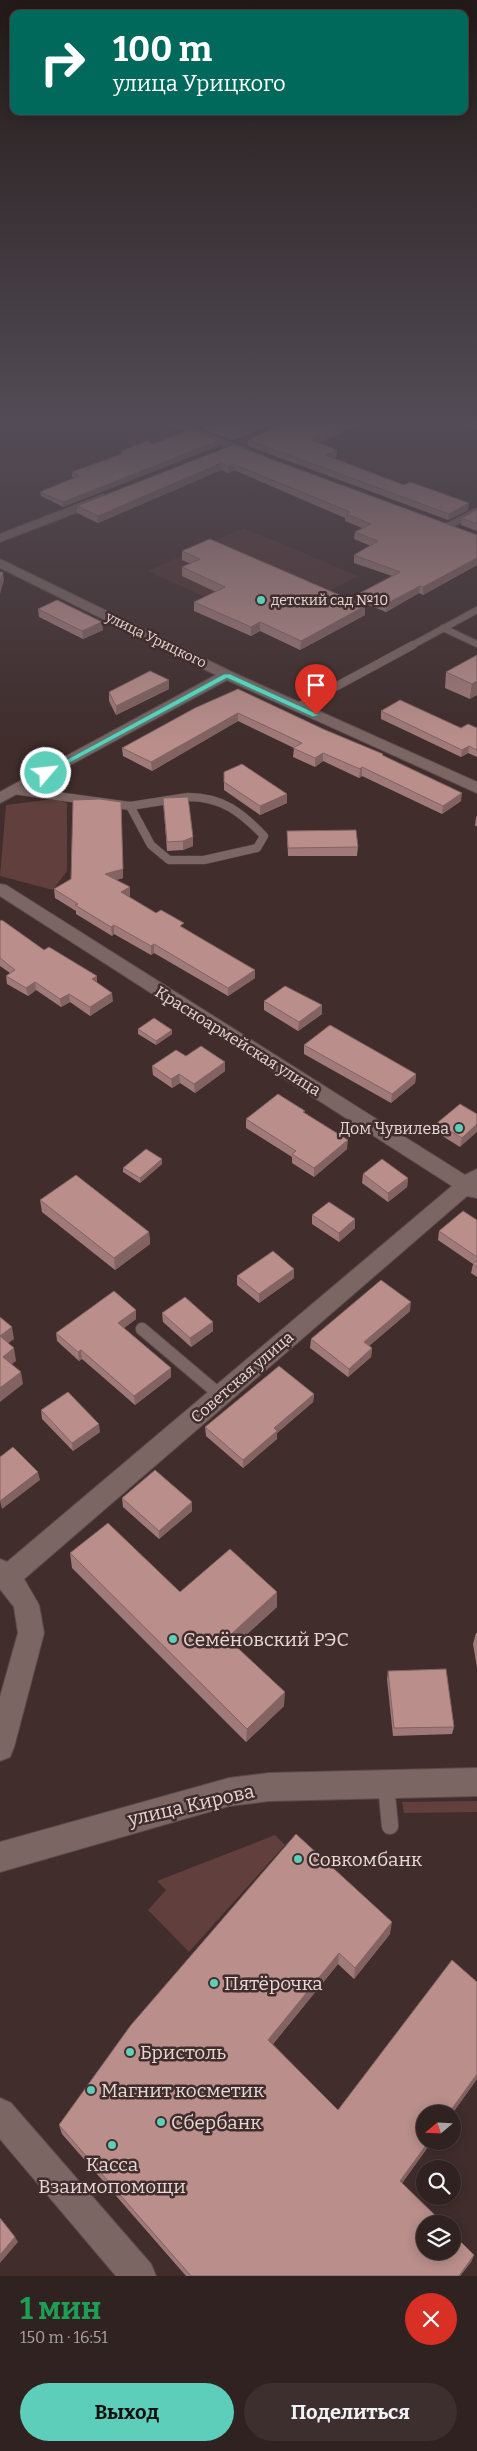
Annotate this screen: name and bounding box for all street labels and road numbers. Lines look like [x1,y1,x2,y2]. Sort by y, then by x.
street label: улица Урицкого [102,608,209,672]
street label: Красноармейская улица [152,982,325,1100]
street label: Советская улица [187,1327,297,1427]
street label: улица Кирова [125,1779,257,1831]

